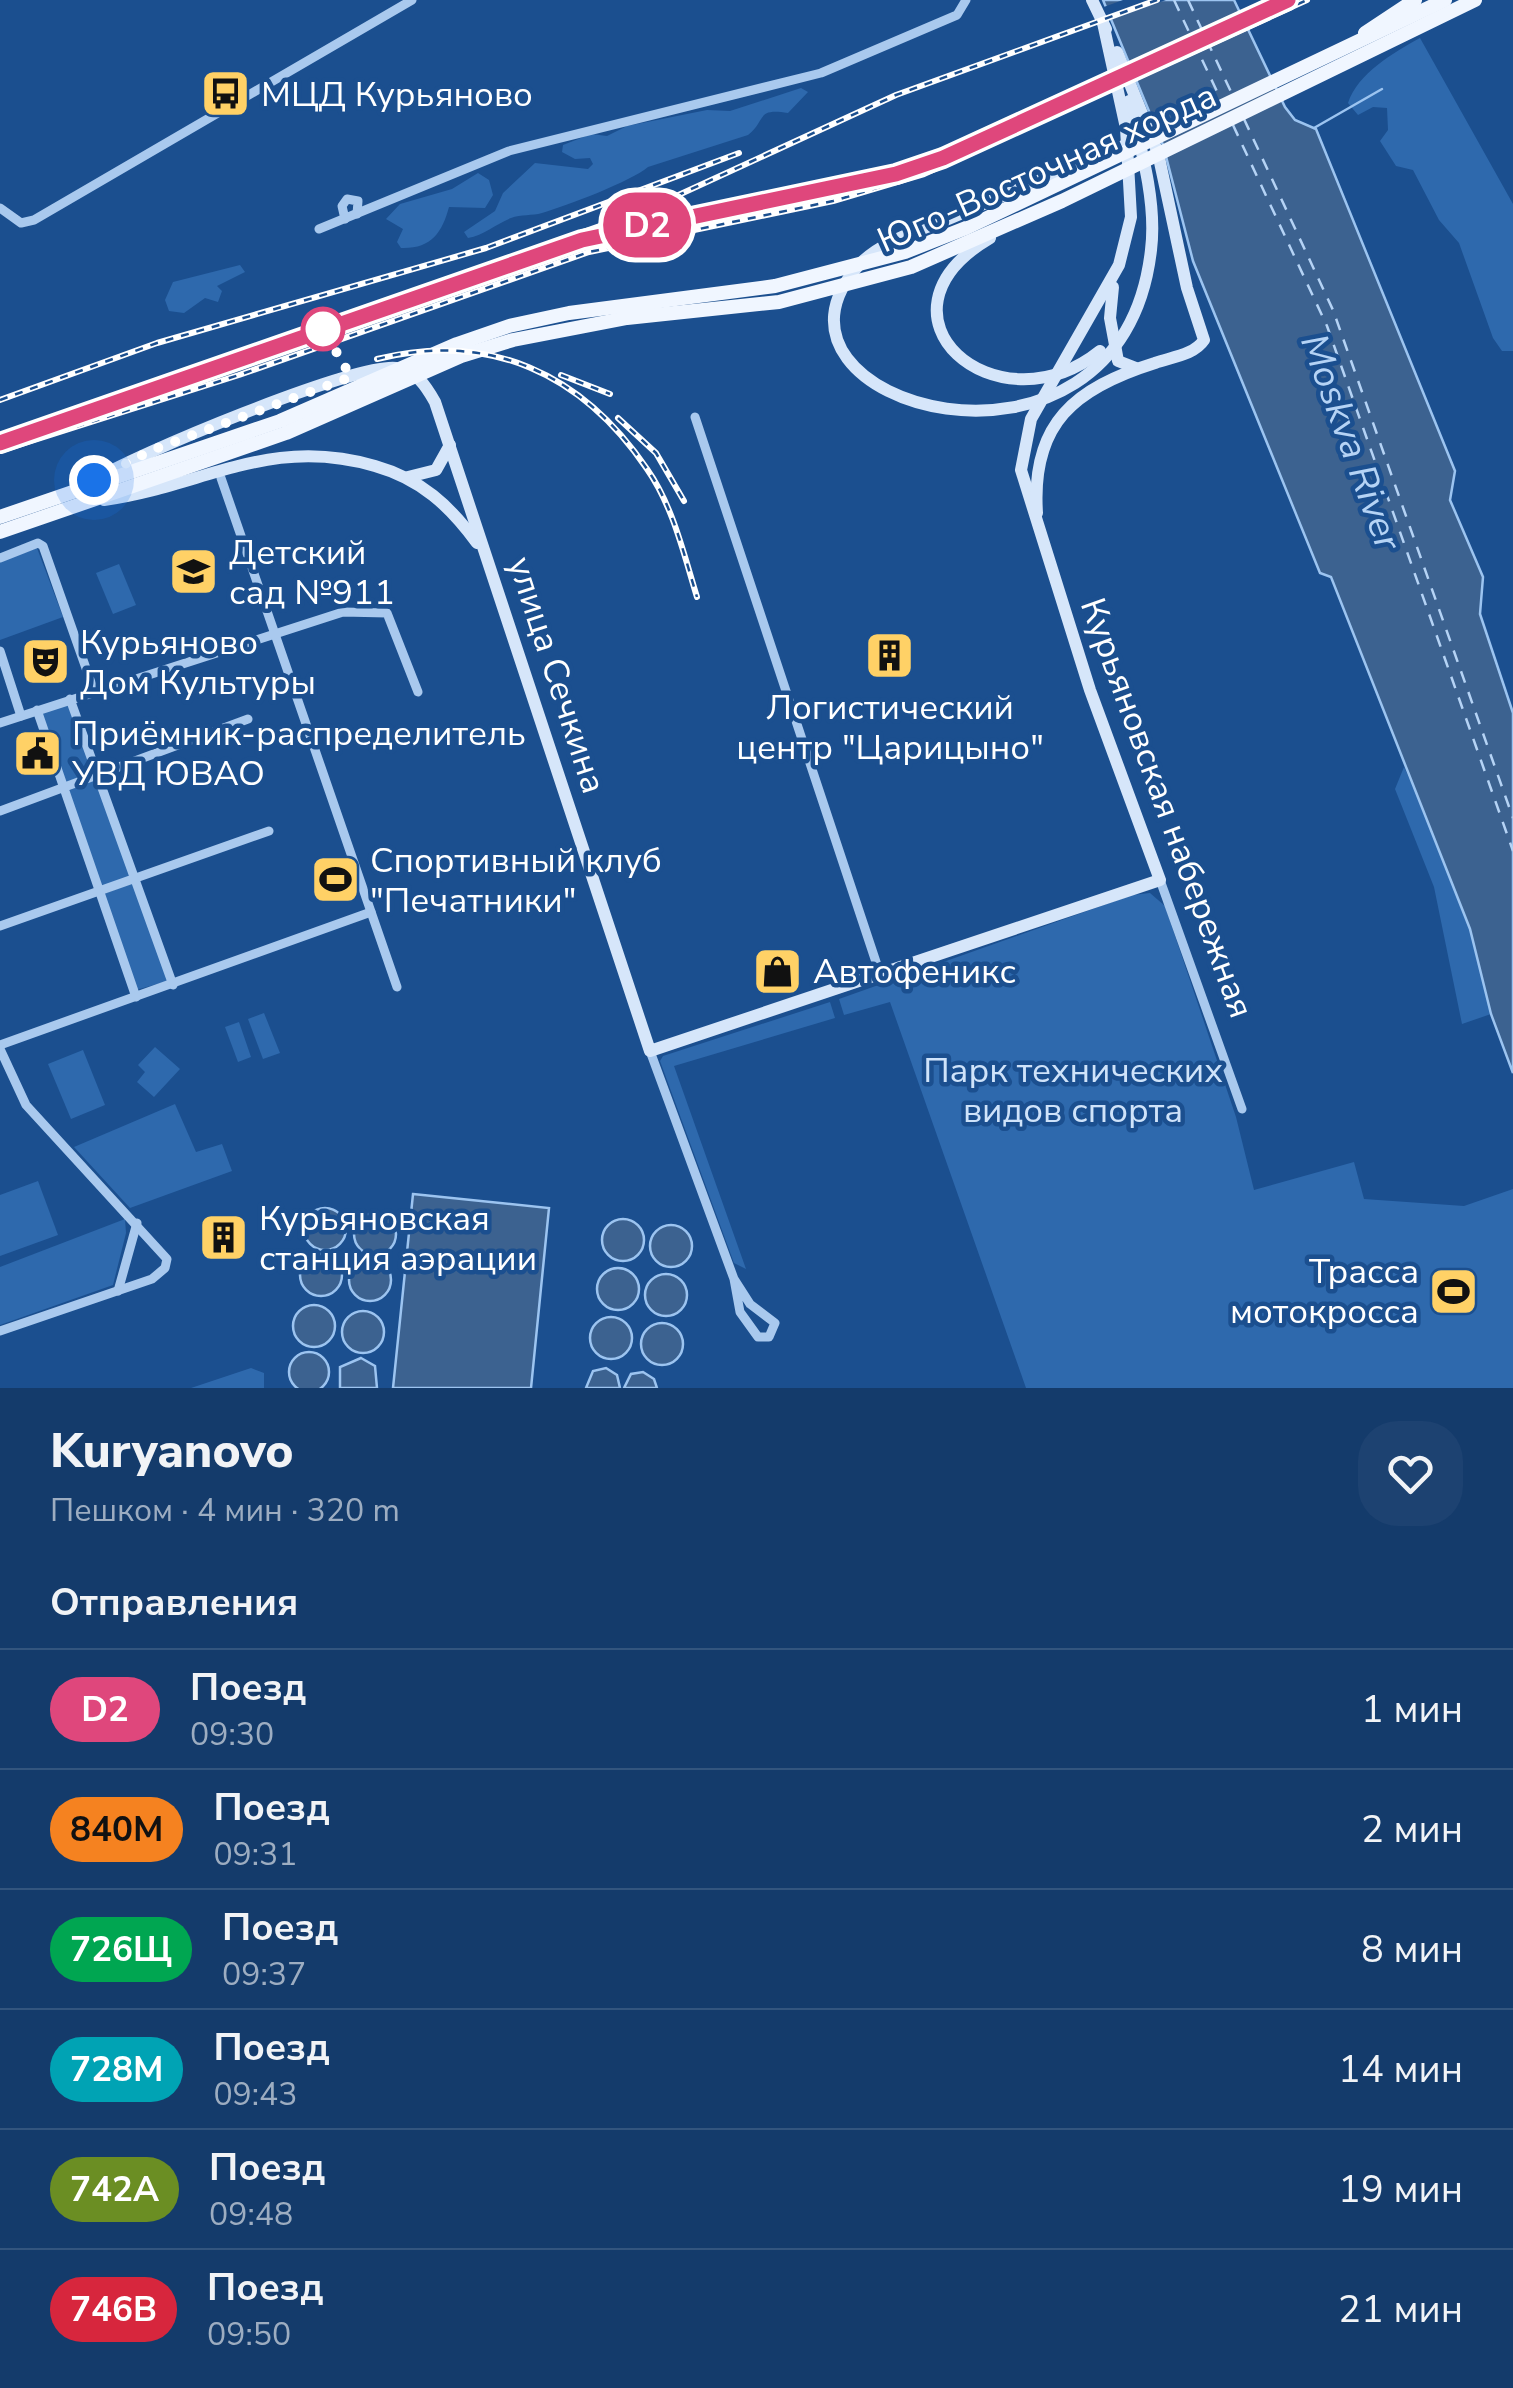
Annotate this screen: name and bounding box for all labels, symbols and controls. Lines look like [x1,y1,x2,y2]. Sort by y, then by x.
bus stop icon: МЦД Курьяново [200,68,252,120]
place label: МЦД Курьяново [261,71,533,118]
street label: Юго-Восточная хорда [870,72,1224,264]
line badge: D2 [602,192,692,258]
text: D2 [623,202,671,249]
unlabelled marker [302,308,344,350]
water label: Moskva River [1288,327,1414,559]
your location [69,455,119,505]
place label: Детский сад №911 [229,529,395,616]
school or university icon: Детский сад №911 [168,546,220,598]
street label: улица Сечкина [497,551,617,799]
street label: Курьяновская набережная [1069,592,1265,1024]
place label: Курьяново Дом Культуры [80,619,316,706]
building icon: Логистический центр "Царицыно" [864,629,916,681]
theatre icon: Курьяново Дом Культуры [19,636,71,688]
place label: Логистический центр "Царицыно" [736,684,1044,771]
place label: Приёмник-распределитель УВД ЮВАО [71,710,526,797]
public building icon: Приёмник-распределитель УВД ЮВАО [11,727,63,779]
place label: Спортивный клуб "Печатники" [370,837,662,924]
sports icon: Спортивный клуб "Печатники" [309,854,361,906]
shop icon: Автофеникс [752,945,804,997]
place label: Автофеникс [813,948,1016,995]
park label: Парк технических видов спорта [923,1047,1223,1134]
place label: Курьяновская станция аэрации [259,1195,537,1282]
building icon: Курьяновская станция аэрации [198,1212,250,1264]
place label: Трасса мотокросса [1230,1248,1419,1335]
sports icon: Трасса мотокросса [1428,1265,1480,1317]
text: Kuryanovo [50,1418,294,1484]
button: heart [1358,1421,1463,1526]
text: Пешком · 4 мин · 320 m [50,1489,400,1532]
text: Отправления [50,1577,298,1628]
text: Поезд [190,1662,306,1713]
text: 1 мин [1361,1684,1463,1735]
text: D2 [81,1686,129,1733]
text: 09:30 [190,1713,274,1756]
text: Поезд [213,1782,330,1833]
text: 2 мин [1361,1804,1463,1855]
text: 840М [70,1806,163,1853]
text: 09:31 [213,1833,298,1876]
text: Поезд [222,1902,338,1953]
text: 8 мин [1361,1924,1463,1975]
text: 726Щ [70,1926,172,1973]
text: 09:37 [222,1953,306,1996]
text: Поезд [213,2022,330,2073]
text: 14 мин [1338,2044,1463,2095]
text: 728М [70,2046,163,2093]
text: 09:43 [213,2073,298,2116]
text: Поезд [209,2142,325,2193]
text: 19 мин [1338,2164,1463,2215]
text: 742А [70,2166,159,2213]
text: 09:48 [209,2193,293,2236]
text: Поезд [207,2262,323,2313]
text: 21 мин [1338,2284,1463,2335]
text: 746В [70,2286,157,2333]
text: 09:50 [207,2313,291,2356]

